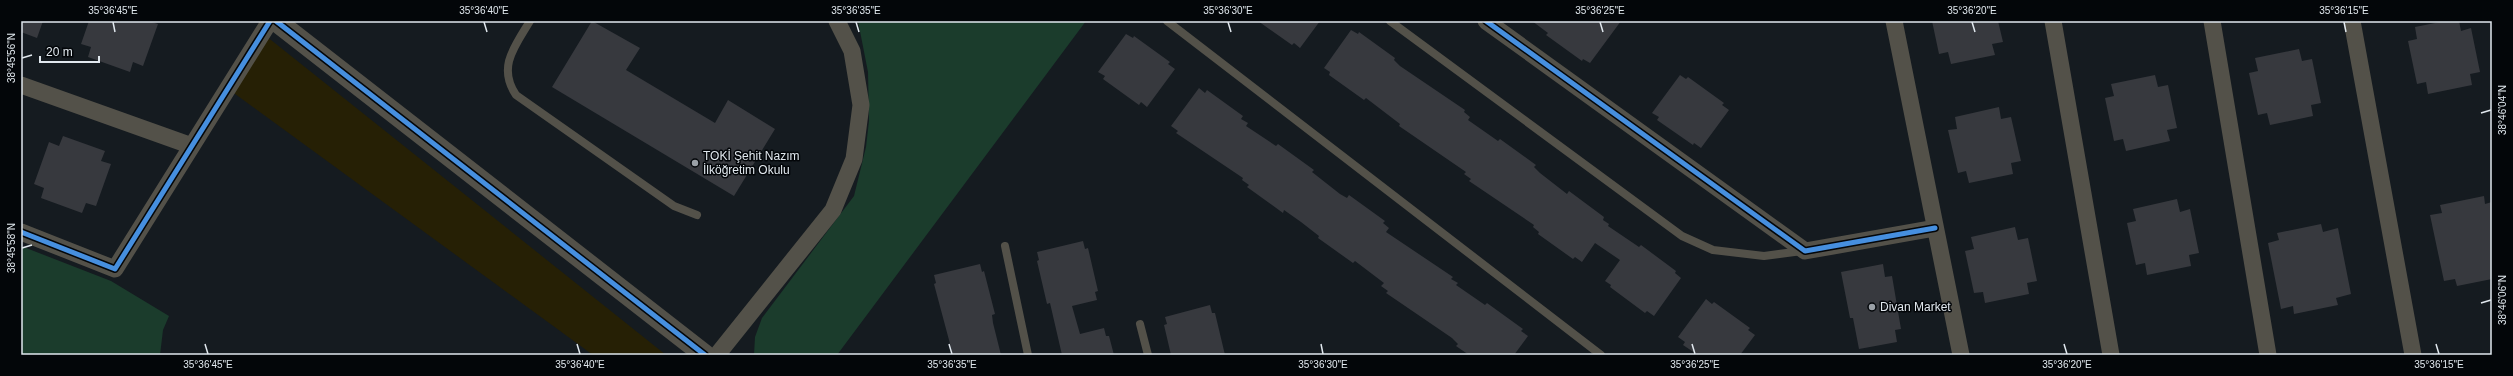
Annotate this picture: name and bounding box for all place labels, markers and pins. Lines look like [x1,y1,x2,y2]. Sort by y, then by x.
place label: TOKİ Şehit Nazım İlköğretim Okulu [703,149,799,177]
marker: TOKİ Şehit Nazım İlköğretim Okulu [690,158,700,168]
place label: Divan Market [1880,300,1951,314]
marker: Divan Market [1867,302,1877,312]

